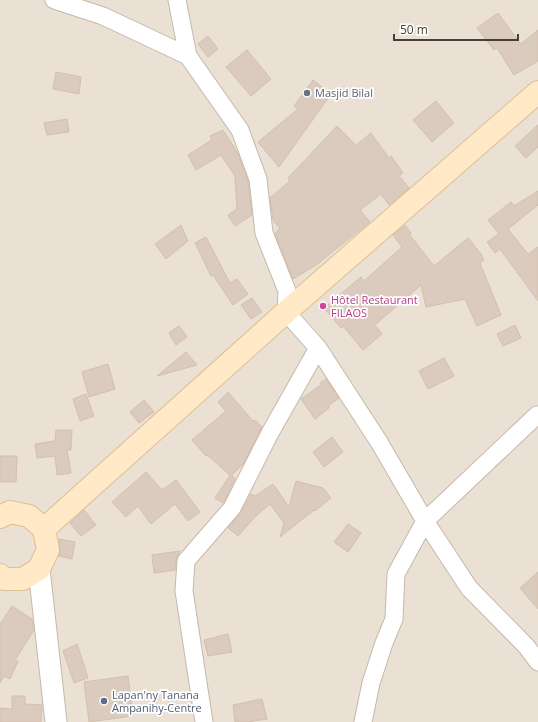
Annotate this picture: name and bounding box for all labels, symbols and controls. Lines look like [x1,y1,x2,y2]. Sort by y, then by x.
scale bar [394,16,518,42]
text: 50 m [400,21,428,38]
place label: Masjid Bilal [315,85,373,100]
marker: Masjid Bilal [302,88,312,98]
place label: Hôtel Restaurant FILAOS [331,292,418,320]
marker: Hôtel Restaurant FILAOS [318,301,328,311]
place label: Lapan'ny Tanana Ampanihy-Centre [112,687,202,715]
marker: Lapan'ny Tanana Ampanihy-Centre [99,696,109,706]

